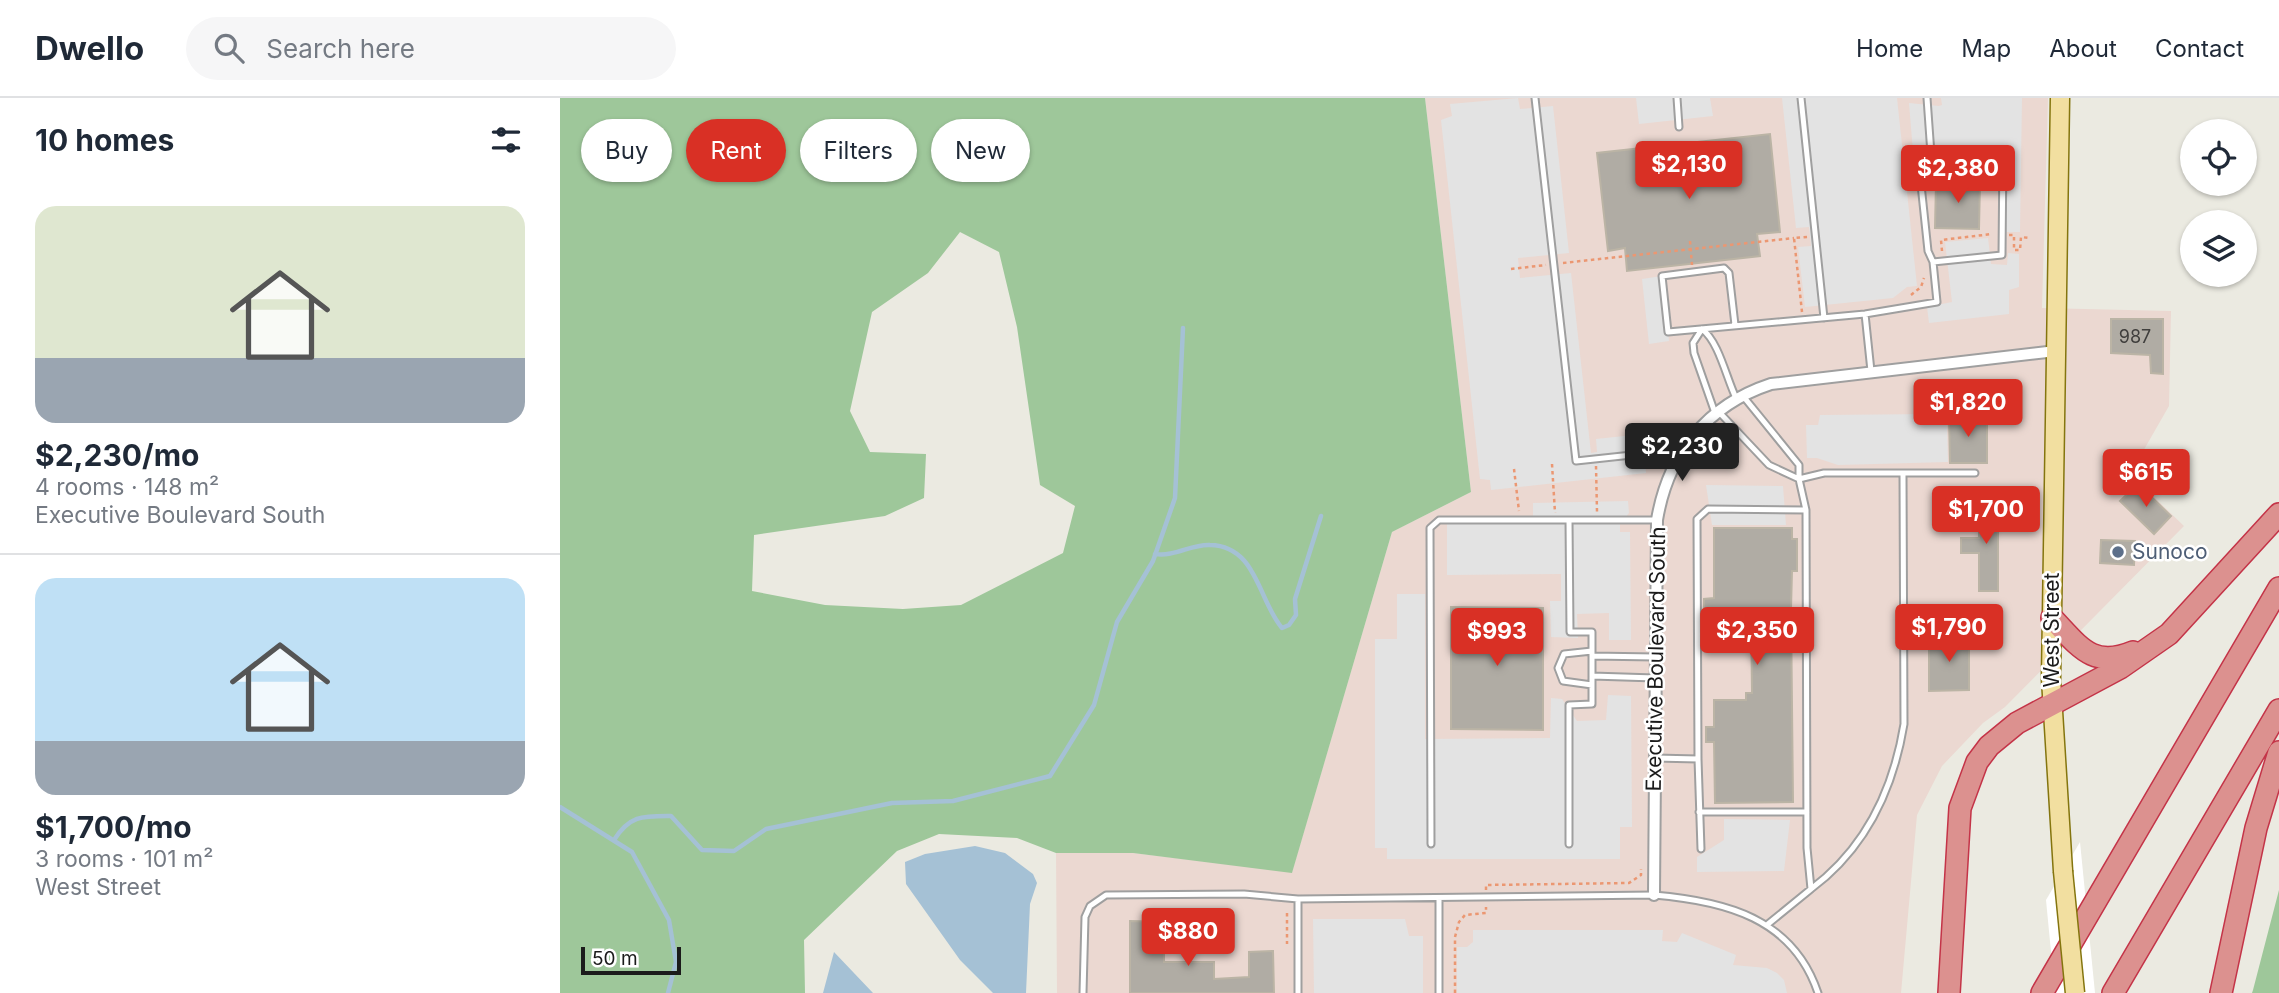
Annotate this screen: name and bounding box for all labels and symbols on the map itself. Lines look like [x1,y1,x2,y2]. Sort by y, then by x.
pin: $2,130 [1632,141,1746,201]
pin: $2,380 [1901,146,2015,205]
house number: 987 [2119,326,2151,347]
pin: $1,820 [1911,380,2025,439]
pin: $2,230 [1625,424,1739,483]
pin: $615 [2105,450,2187,509]
pin: $1,700 [1929,486,2043,546]
street label: Executive Boulevard South [1641,526,1670,792]
place label: Sunoco [2132,539,2207,564]
marker: Sunoco [2110,544,2126,560]
street label: West Street [2039,572,2064,688]
pin: $1,790 [1892,604,2006,664]
pin: $993 [1456,608,1538,668]
pin: $2,350 [1700,608,1814,667]
pin: $880 [1147,908,1229,968]
scale bar [581,944,681,976]

